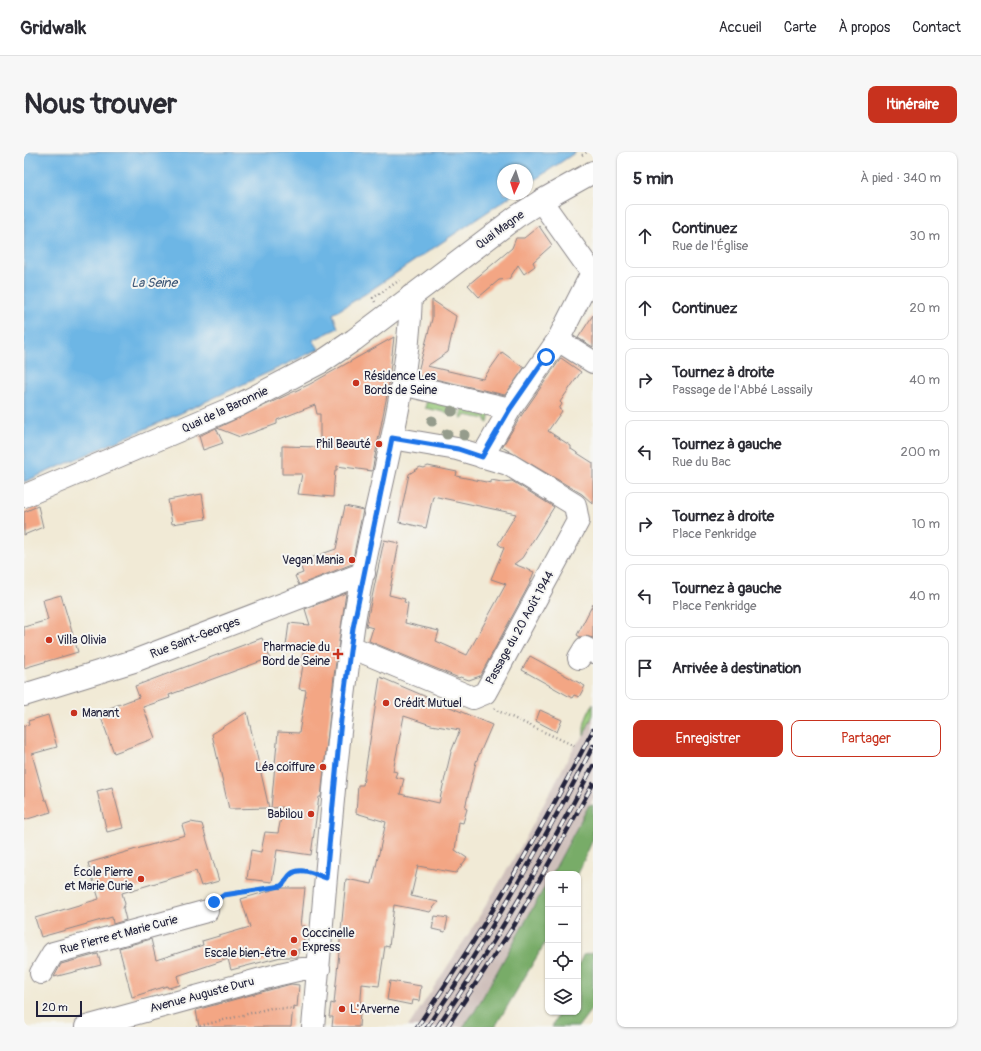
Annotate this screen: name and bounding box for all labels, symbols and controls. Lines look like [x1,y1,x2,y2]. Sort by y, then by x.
text: Gridwalk [20,16,86,40]
text: Accueil [719,19,762,36]
text: Carte [784,19,816,36]
text: À propos [838,19,890,36]
text: Contact [912,19,961,36]
button: Itinéraire [868,86,957,123]
text: Nous trouver [24,87,177,122]
north arrow [497,164,533,200]
text: 5 min [633,168,673,189]
text: À pied · 340 m [860,170,941,186]
street label: Quai Magne [473,207,527,253]
text: Continuez [672,219,737,238]
icon: ahead [634,225,656,247]
text: 30 m [910,228,940,244]
text: Rue de l'Église [672,238,748,254]
water label: La Seine [131,275,179,291]
icon: ahead [634,297,656,319]
text: Continuez [672,299,737,318]
text: 20 m [909,300,940,316]
route start [537,348,555,366]
text: Tournez à droite [672,363,774,382]
place label: Résidence Les Bords de Seine [364,369,437,398]
icon: right [634,369,656,391]
text: 40 m [909,372,940,388]
marker: Résidence Les Bords de Seine [351,378,361,388]
text: Passage de l'Abbé Lassaily [672,382,812,398]
street label: Quai de la Baronnie [179,383,271,437]
text: Tournez à gauche [672,435,782,454]
place label: Phil Beauté [316,437,371,452]
marker: Phil Beauté [374,439,384,449]
icon: left [634,441,656,463]
text: 200 m [901,444,940,460]
text: Rue du Bac [672,454,731,470]
text: Tournez à droite [672,507,774,526]
icon: right [634,513,656,535]
text: 10 m [912,516,940,532]
text: Place Penkridge [672,526,756,542]
place label: Vegan Mania [282,553,344,568]
marker: Vegan Mania [347,555,357,565]
street label: Passage du 20 Août 1944 [483,569,557,687]
text: Tournez à gauche [672,579,782,598]
icon: left [634,585,656,607]
text: 40 m [909,588,940,604]
text: Place Penkridge [672,598,756,614]
street label: Rue Saint-Georges [148,614,242,662]
place label: Villa Olivia [57,633,107,648]
marker: Villa Olivia [44,635,54,645]
place label: Pharmacie du Bord de Seine [262,640,330,669]
marker: Pharmacie du Bord de Seine [333,649,343,659]
icon: arrive [634,657,656,679]
text: Arrivée à destination [672,659,801,678]
place label: Crédit Mutuel [394,696,462,711]
marker: Crédit Mutuel [381,698,391,708]
place label: Manant [82,706,120,721]
marker: Manant [69,708,79,718]
button: Enregistrer [633,720,783,757]
button: Partager [791,720,941,757]
place label: Léa coiffure [255,760,315,775]
marker: Léa coiffure [318,762,328,772]
place label: Babilou [267,807,303,822]
marker: Babilou [306,809,316,819]
place label: École Pierre et Marie Curie [65,864,133,894]
map controls [545,871,581,1015]
button: + [545,871,581,907]
marker: École Pierre et Marie Curie [136,874,146,884]
route end [205,893,223,911]
button: − [545,907,581,943]
street label: Rue Pierre et Marie Curie [58,912,180,958]
place label: Coccinelle Express [302,926,354,955]
marker: Coccinelle Express [289,935,299,945]
button: locate [545,943,581,979]
place label: Escale bien-être [205,946,286,961]
marker: Escale bien-être [289,948,299,958]
street label: Avenue Auguste Duru [148,974,256,1016]
button: layers [545,979,581,1015]
scale bar [36,999,82,1018]
text: 20 m [42,1001,68,1014]
place label: L'Arverne [350,1002,400,1017]
marker: L'Arverne [337,1004,347,1014]

